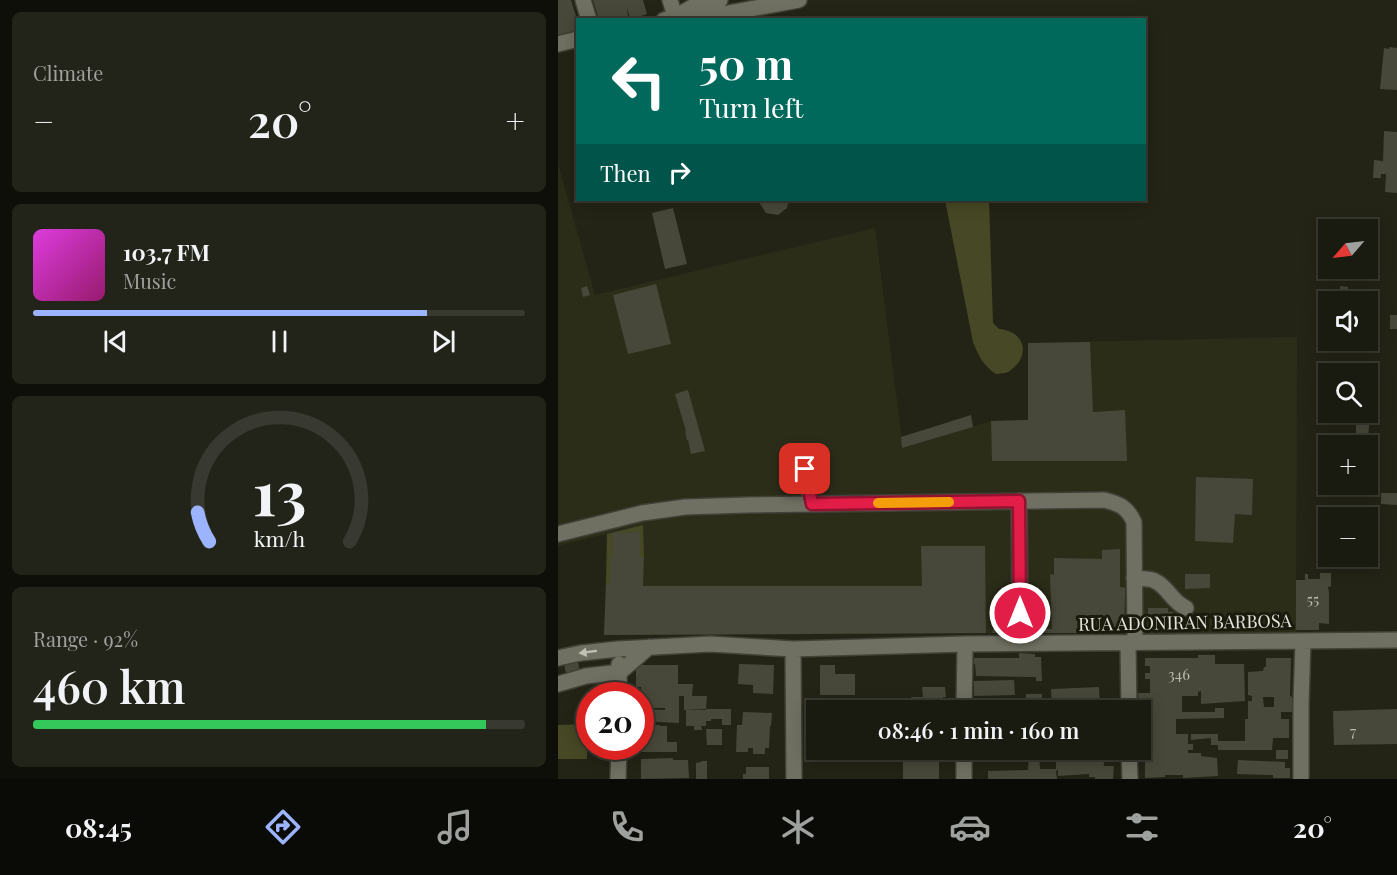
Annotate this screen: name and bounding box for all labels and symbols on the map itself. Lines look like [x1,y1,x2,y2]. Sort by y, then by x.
north arrow [1318,219,1378,279]
pin [779,443,830,494]
position arrow [988,581,1052,645]
house number: 55 [1307,589,1319,609]
street label: RUA ADONIRAN BARBOSA [1078,608,1293,636]
one-way arrow [578,647,597,657]
house number: 346 [1168,664,1190,684]
speed limit sign: 20 [576,682,654,760]
house number: 7 [1350,721,1356,741]

